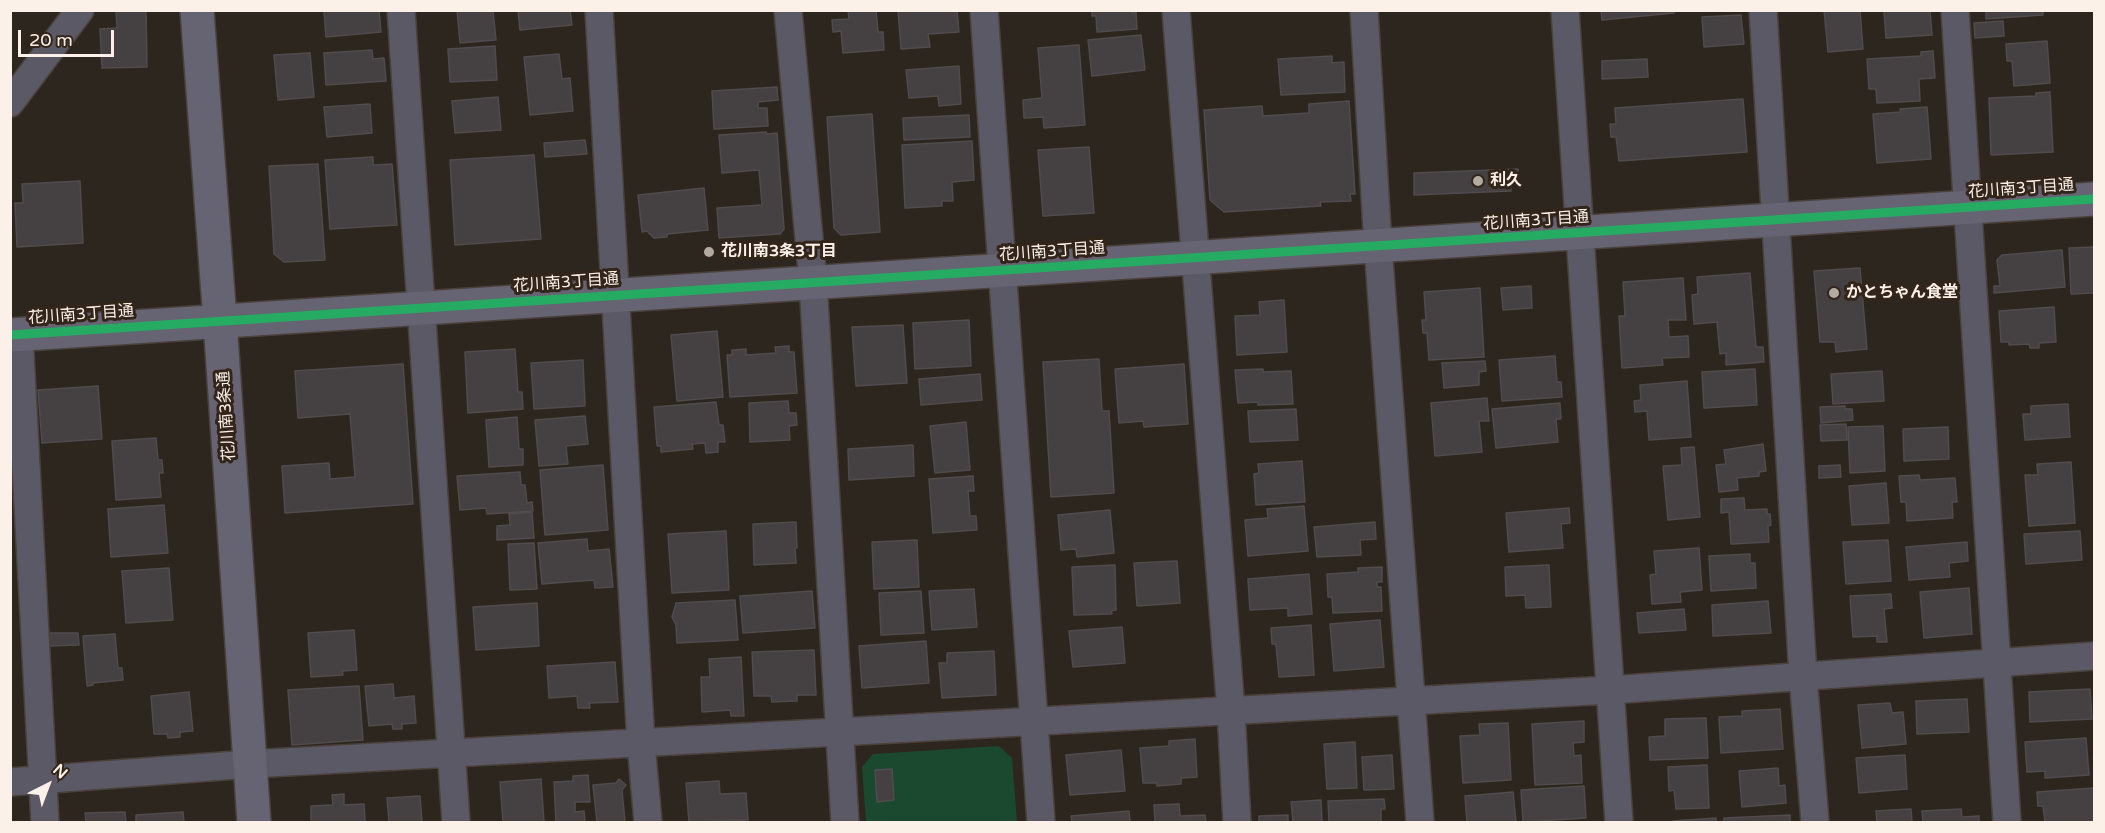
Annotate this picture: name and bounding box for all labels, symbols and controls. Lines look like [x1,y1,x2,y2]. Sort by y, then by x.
scale bar [21,18,117,56]
text: 20 m [29,29,73,51]
place label: 利久 [1490,171,1522,191]
marker: 利久 [1471,174,1485,188]
street label: 花川南3丁目通 [1967,176,2075,202]
street label: 花川南3丁目通 [1482,208,1590,234]
street label: 花川南3丁目通 [998,239,1106,265]
place label: 花川南3条3丁目 [721,242,837,262]
marker: 花川南3条3丁目 [702,245,716,259]
street label: 花川南3丁目通 [512,270,620,296]
place label: かとちゃん食堂 [1846,283,1958,303]
marker: かとちゃん食堂 [1827,286,1841,300]
street label: 花川南3丁目通 [27,302,135,328]
street label: 花川南3条通 [214,370,240,462]
north arrow [18,755,78,815]
text: N [49,760,72,783]

